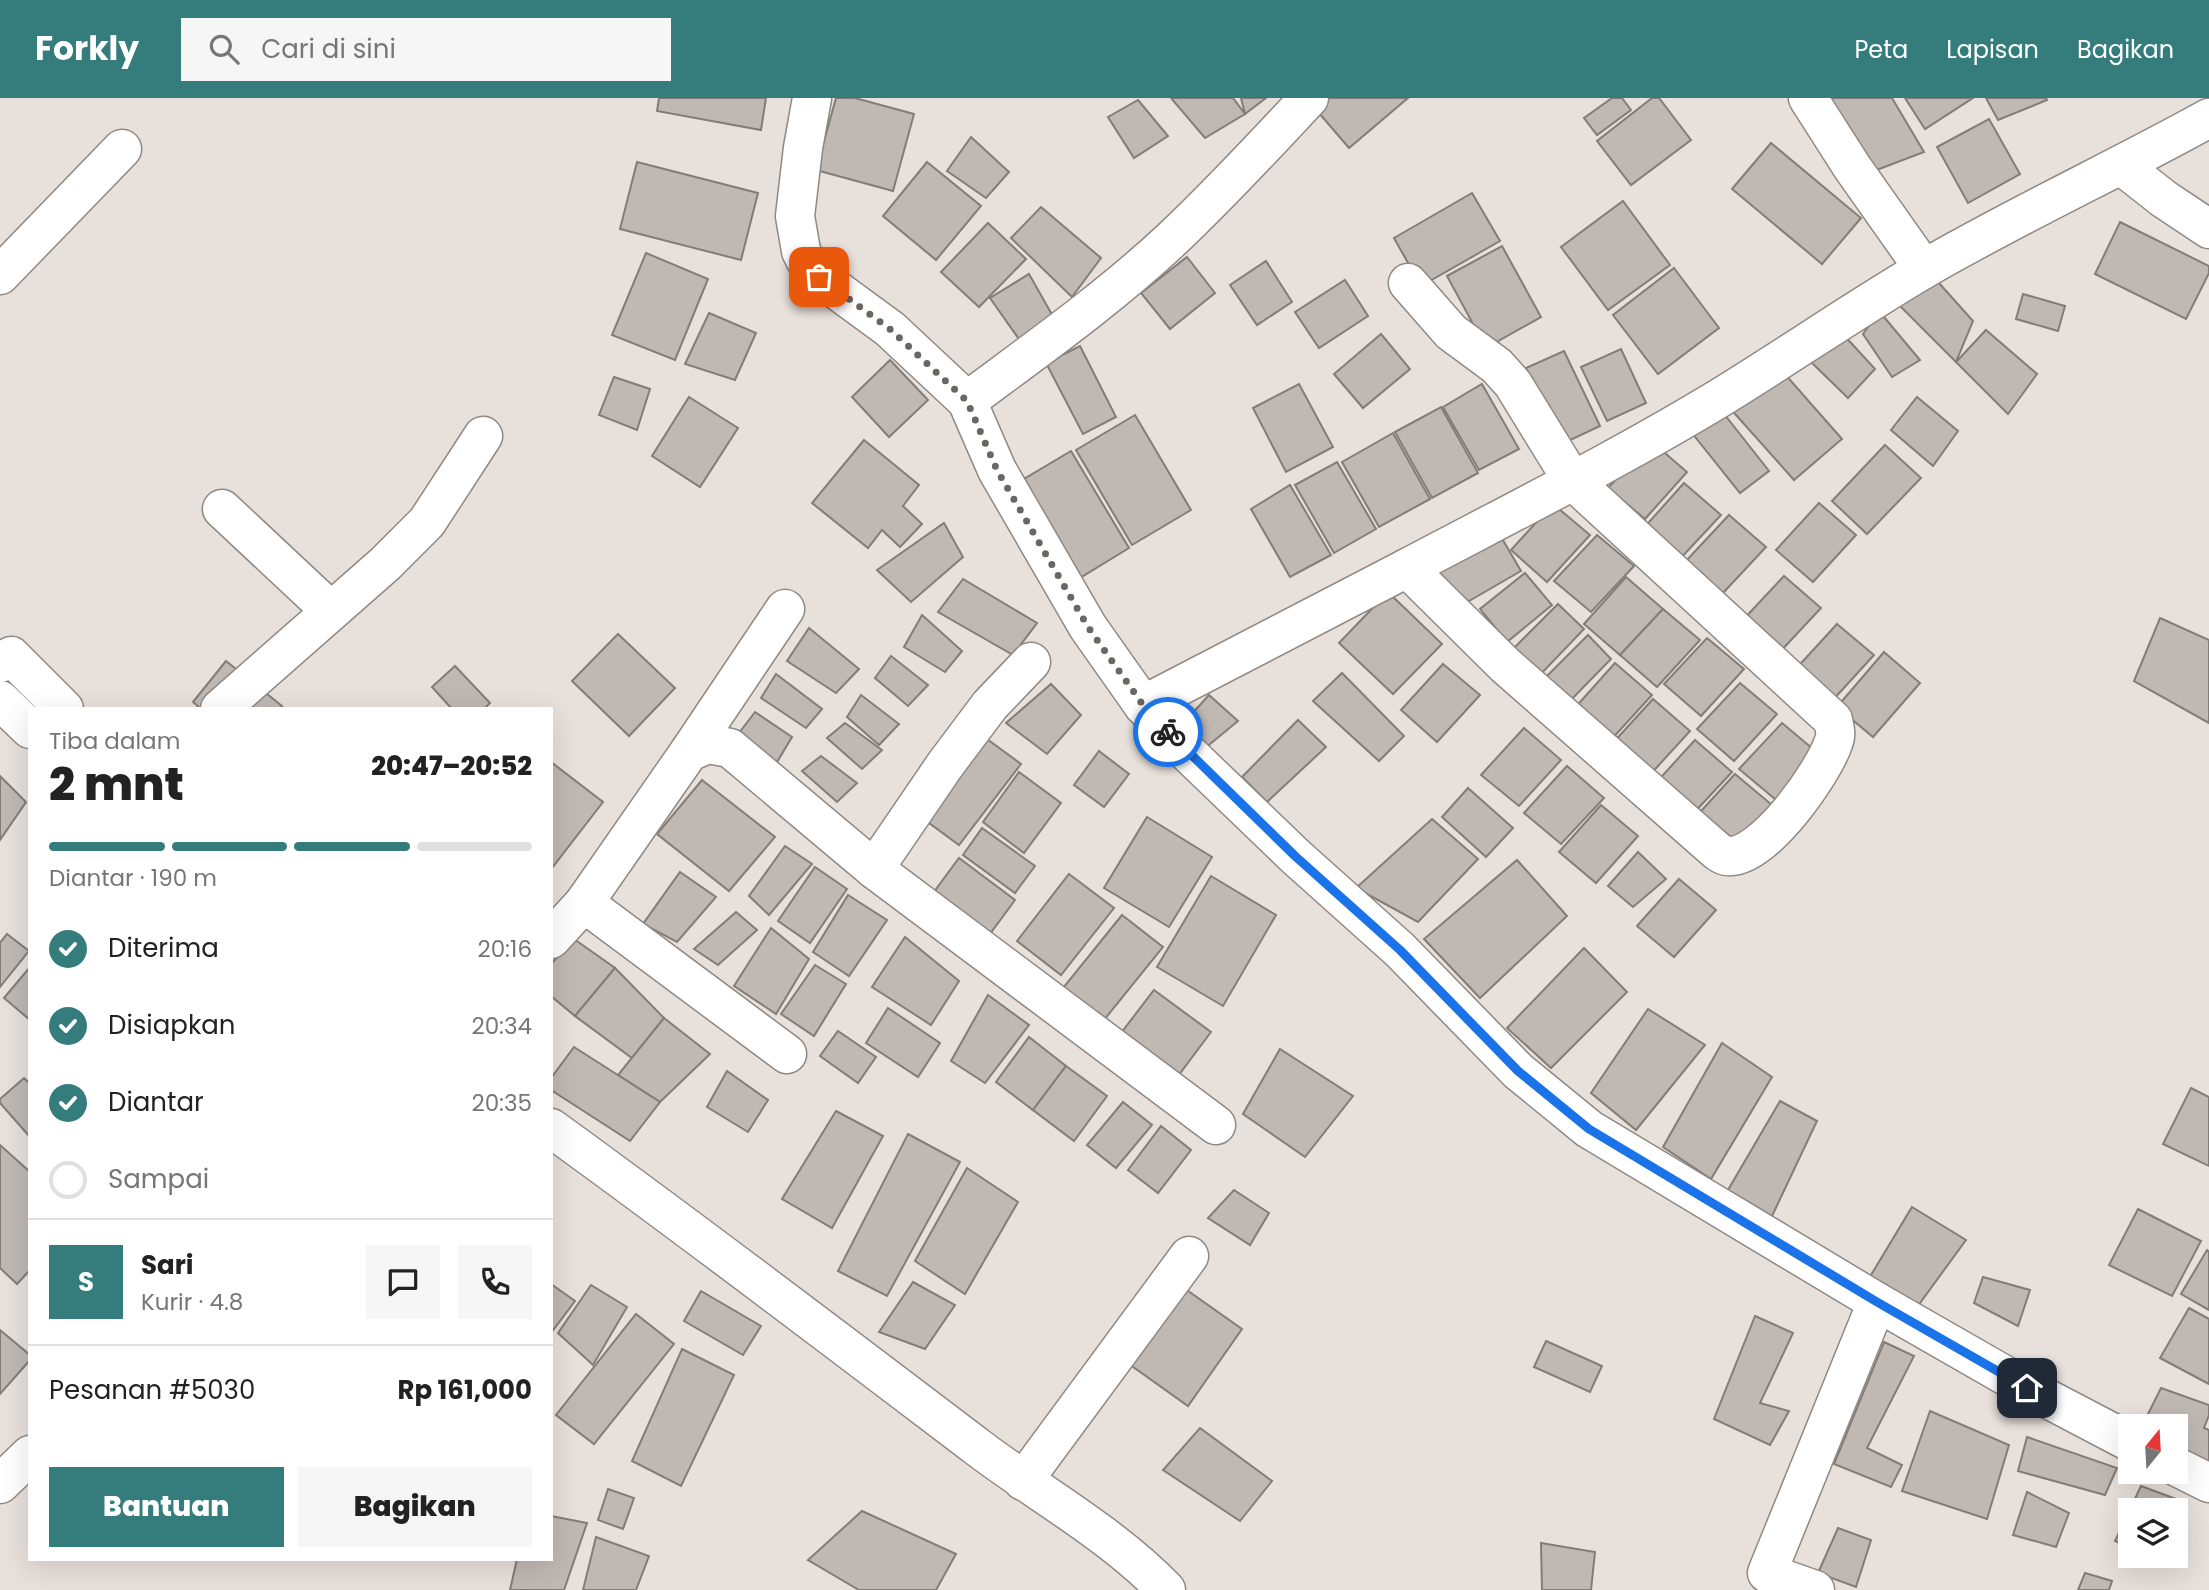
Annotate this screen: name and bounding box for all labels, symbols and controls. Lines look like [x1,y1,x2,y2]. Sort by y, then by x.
search box [181,18,671,81]
text: Forkly [35,25,139,72]
icon: search [205,30,243,68]
text: Cari di sini [261,31,396,67]
text: Peta [1854,33,1908,66]
text: Lapisan [1946,33,2039,66]
text: Bagikan [2077,33,2174,66]
pin [789,247,849,307]
icon: bag [800,258,838,296]
courier [1133,697,1203,767]
icon: bike [1149,713,1187,751]
text: Tiba dalam [49,725,180,757]
text: 20:47–20:52 [371,748,532,784]
text: 2 mnt [49,752,184,816]
text: Diantar · 190 m [49,862,217,894]
icon: check [49,930,87,968]
text: Diterima [108,930,219,966]
text: 20:16 [477,933,532,965]
icon: check [49,1007,87,1045]
text: Disiapkan [108,1007,236,1043]
text: 20:34 [471,1010,532,1042]
icon: check [49,1084,87,1122]
text: Diantar [108,1084,204,1120]
text: 20:35 [471,1087,532,1119]
text: Sampai [108,1161,209,1197]
button: chat [366,1245,440,1319]
button: phone [458,1245,532,1319]
text: Sari [141,1247,193,1283]
text: S [78,1264,94,1300]
text: Kurir · 4.8 [141,1286,243,1318]
pin [1997,1358,2057,1418]
icon: home [2008,1369,2046,1407]
text: Pesanan #5030 [49,1372,255,1408]
text: Rp 161,000 [397,1372,532,1408]
north arrow [2118,1414,2188,1484]
map controls [2118,1414,2188,1568]
button: Bantuan [49,1467,284,1547]
button: Bagikan [298,1467,532,1547]
button: layers [2118,1498,2188,1568]

